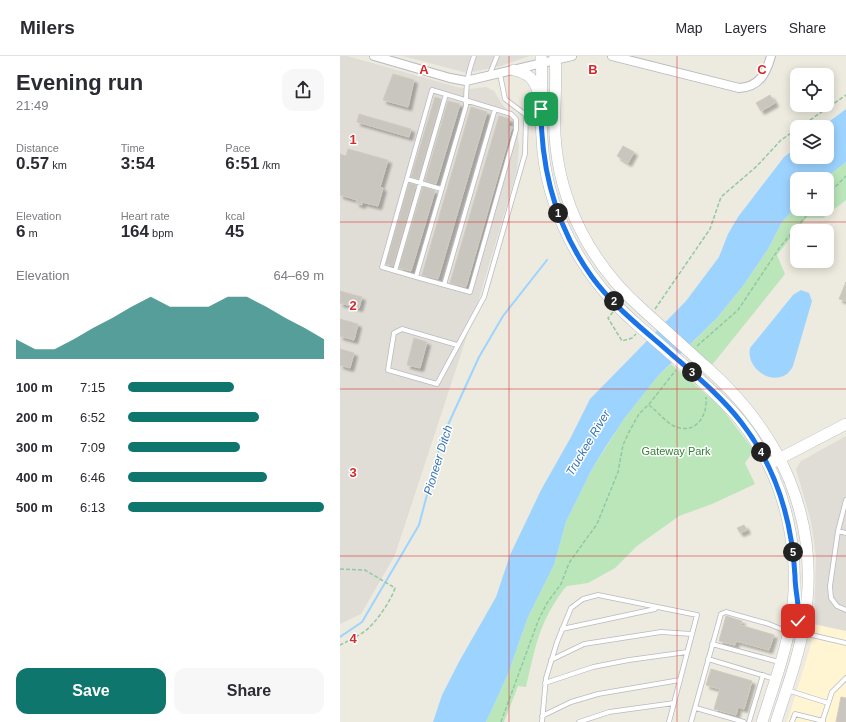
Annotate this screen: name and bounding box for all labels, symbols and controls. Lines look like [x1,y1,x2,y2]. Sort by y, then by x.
text: Milers [20,17,75,38]
text: Map [675,20,703,36]
text: Layers [725,20,767,36]
text: Share [789,20,826,36]
text: A [419,62,429,77]
text: B [588,62,598,77]
text: C [757,62,767,77]
map controls [790,68,834,268]
button: locate [790,68,834,112]
button: share [282,69,324,111]
text: Evening run [16,70,143,95]
pin [524,92,558,126]
text: 21:49 [16,98,49,113]
icon: arrive [530,98,552,120]
button: layers [790,120,834,164]
text: 1 [349,132,357,147]
text: Distance [16,142,59,154]
text: Time [121,142,145,154]
text: Pace [225,142,250,154]
text: 0.57 [16,154,49,173]
text: 3:54 [121,154,155,173]
text: 6:51 [225,154,259,173]
text: km [49,159,67,171]
text: /km [259,159,280,171]
button: + [790,172,834,216]
pin: 1 [548,203,568,223]
text: 1 [555,207,561,219]
text: Elevation [16,210,61,222]
text: Heart rate [121,210,170,222]
text: kcal [225,210,245,222]
text: 6 [16,222,25,241]
text: 164 [121,222,149,241]
text: 45 [225,222,244,241]
button: − [790,224,834,268]
text: m [25,227,38,239]
text: bpm [149,227,174,239]
text: Elevation [16,268,69,283]
text: 64–69 m [273,268,324,283]
pin: 2 [604,291,624,311]
text: 2 [611,295,617,307]
text: 2 [349,298,357,313]
pin: 3 [682,362,702,382]
text: 3 [689,366,695,378]
text: 100 m [16,380,53,395]
text: 7:15 [80,380,105,395]
water label: Truckee River [563,407,614,478]
text: 200 m [16,410,53,425]
text: 6:52 [80,410,105,425]
water label: Pioneer Ditch [421,423,455,496]
text: 300 m [16,440,53,455]
text: 7:09 [80,440,105,455]
pin: 4 [751,442,771,462]
park label: Gateway Park [641,445,711,457]
text: 4 [758,446,764,458]
text: 3 [349,465,357,480]
text: 400 m [16,470,53,485]
text: 6:46 [80,470,105,485]
text: 500 m [16,500,53,515]
text: 6:13 [80,500,105,515]
pin: 5 [783,542,803,562]
text: 5 [790,546,796,558]
pin [781,604,815,638]
icon: check [787,610,809,632]
text: 4 [349,631,357,646]
button: Save [16,668,166,714]
button: Share [174,668,324,714]

